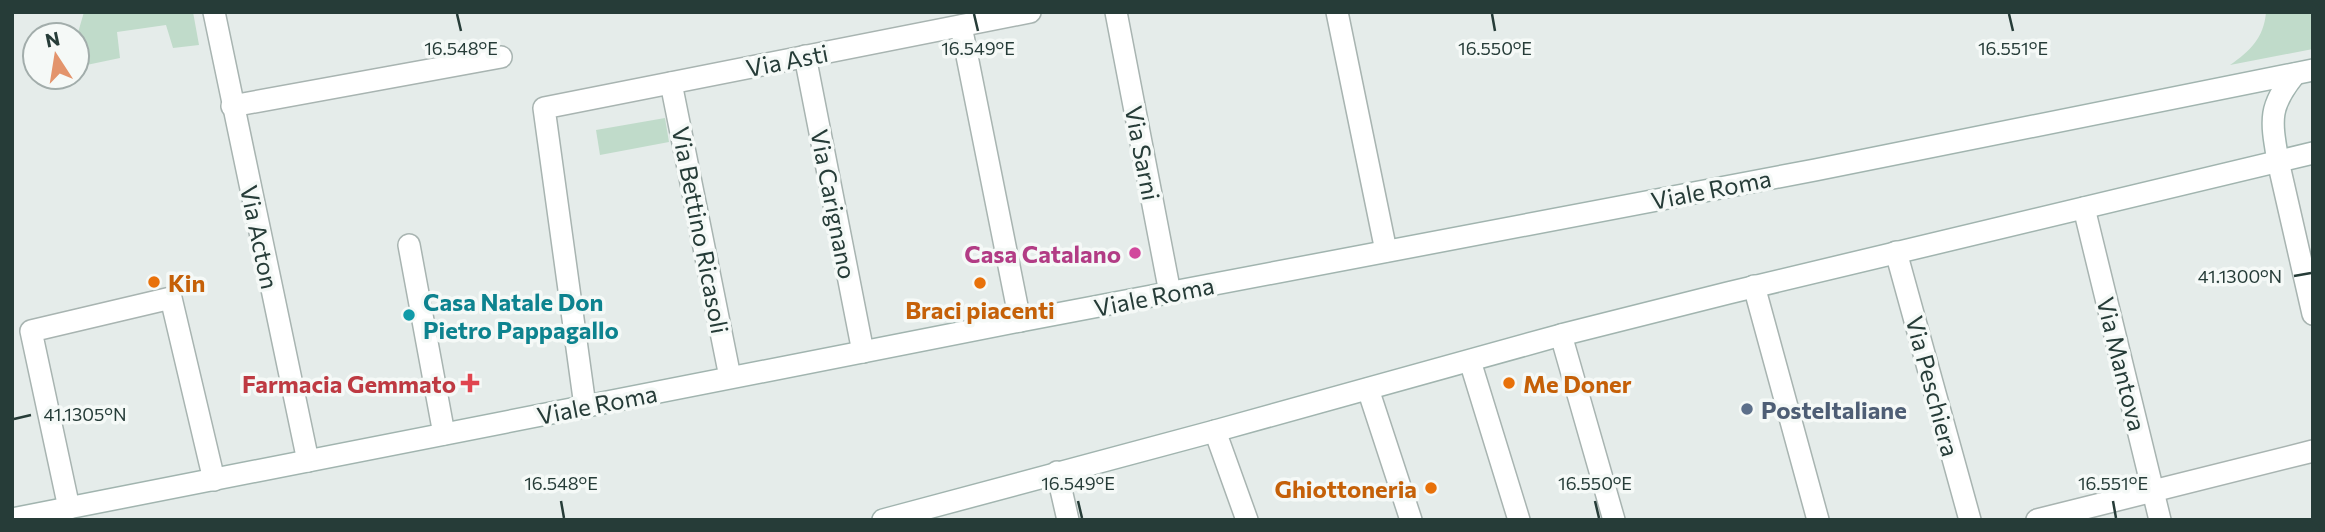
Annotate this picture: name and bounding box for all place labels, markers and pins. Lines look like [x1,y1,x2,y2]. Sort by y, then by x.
place label: Casa Catalano [964,239,1121,268]
marker: Casa Catalano [1127,245,1143,261]
place label: Kin [168,268,205,297]
marker: Kin [146,274,162,290]
marker: Braci piacenti [972,275,988,291]
place label: Casa Natale Don Pietro Pappagallo [423,287,619,344]
place label: Braci piacenti [905,295,1055,324]
marker: Casa Natale Don Pietro Pappagallo [401,307,417,323]
place label: Farmacia Gemmato [242,369,456,398]
place label: Me Doner [1523,369,1632,398]
marker: Farmacia Gemmato [462,375,478,391]
marker: Me Doner [1501,375,1517,391]
place label: PosteItaliane [1761,395,1907,424]
marker: PosteItaliane [1739,401,1755,417]
place label: Ghiottoneria [1274,474,1417,503]
marker: Ghiottoneria [1423,480,1439,496]

